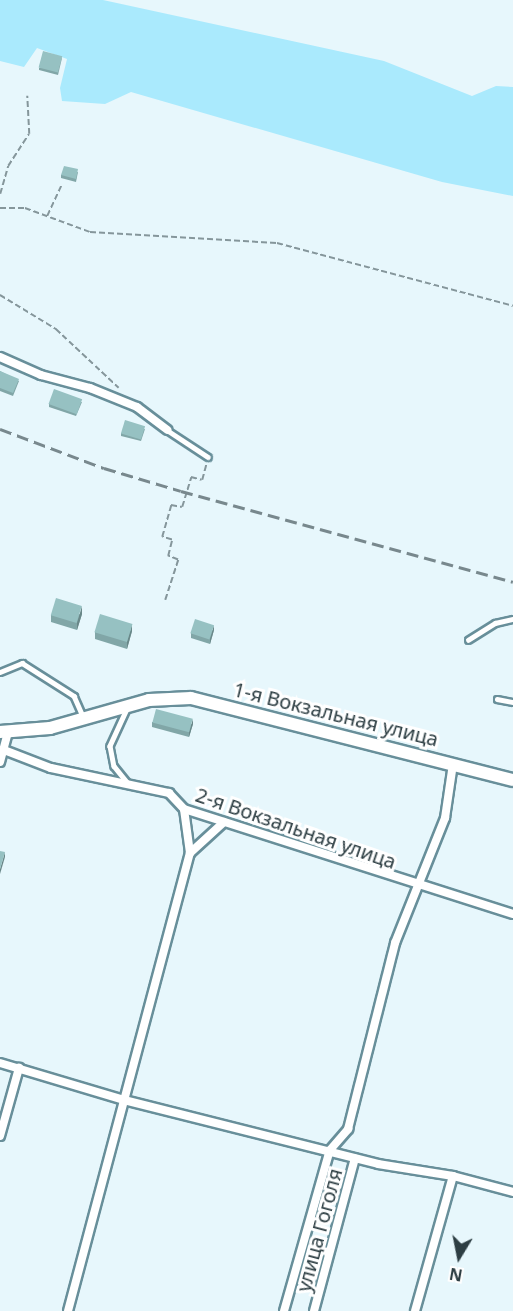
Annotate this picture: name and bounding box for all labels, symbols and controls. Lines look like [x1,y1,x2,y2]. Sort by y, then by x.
street label: 1-я Вокзальная улица [231,677,441,751]
street label: 2-я Вокзальная улица [193,782,399,874]
street label: улица Гоголя [291,1166,347,1294]
north arrow [429,1227,489,1287]
text: N [448,1263,464,1287]

